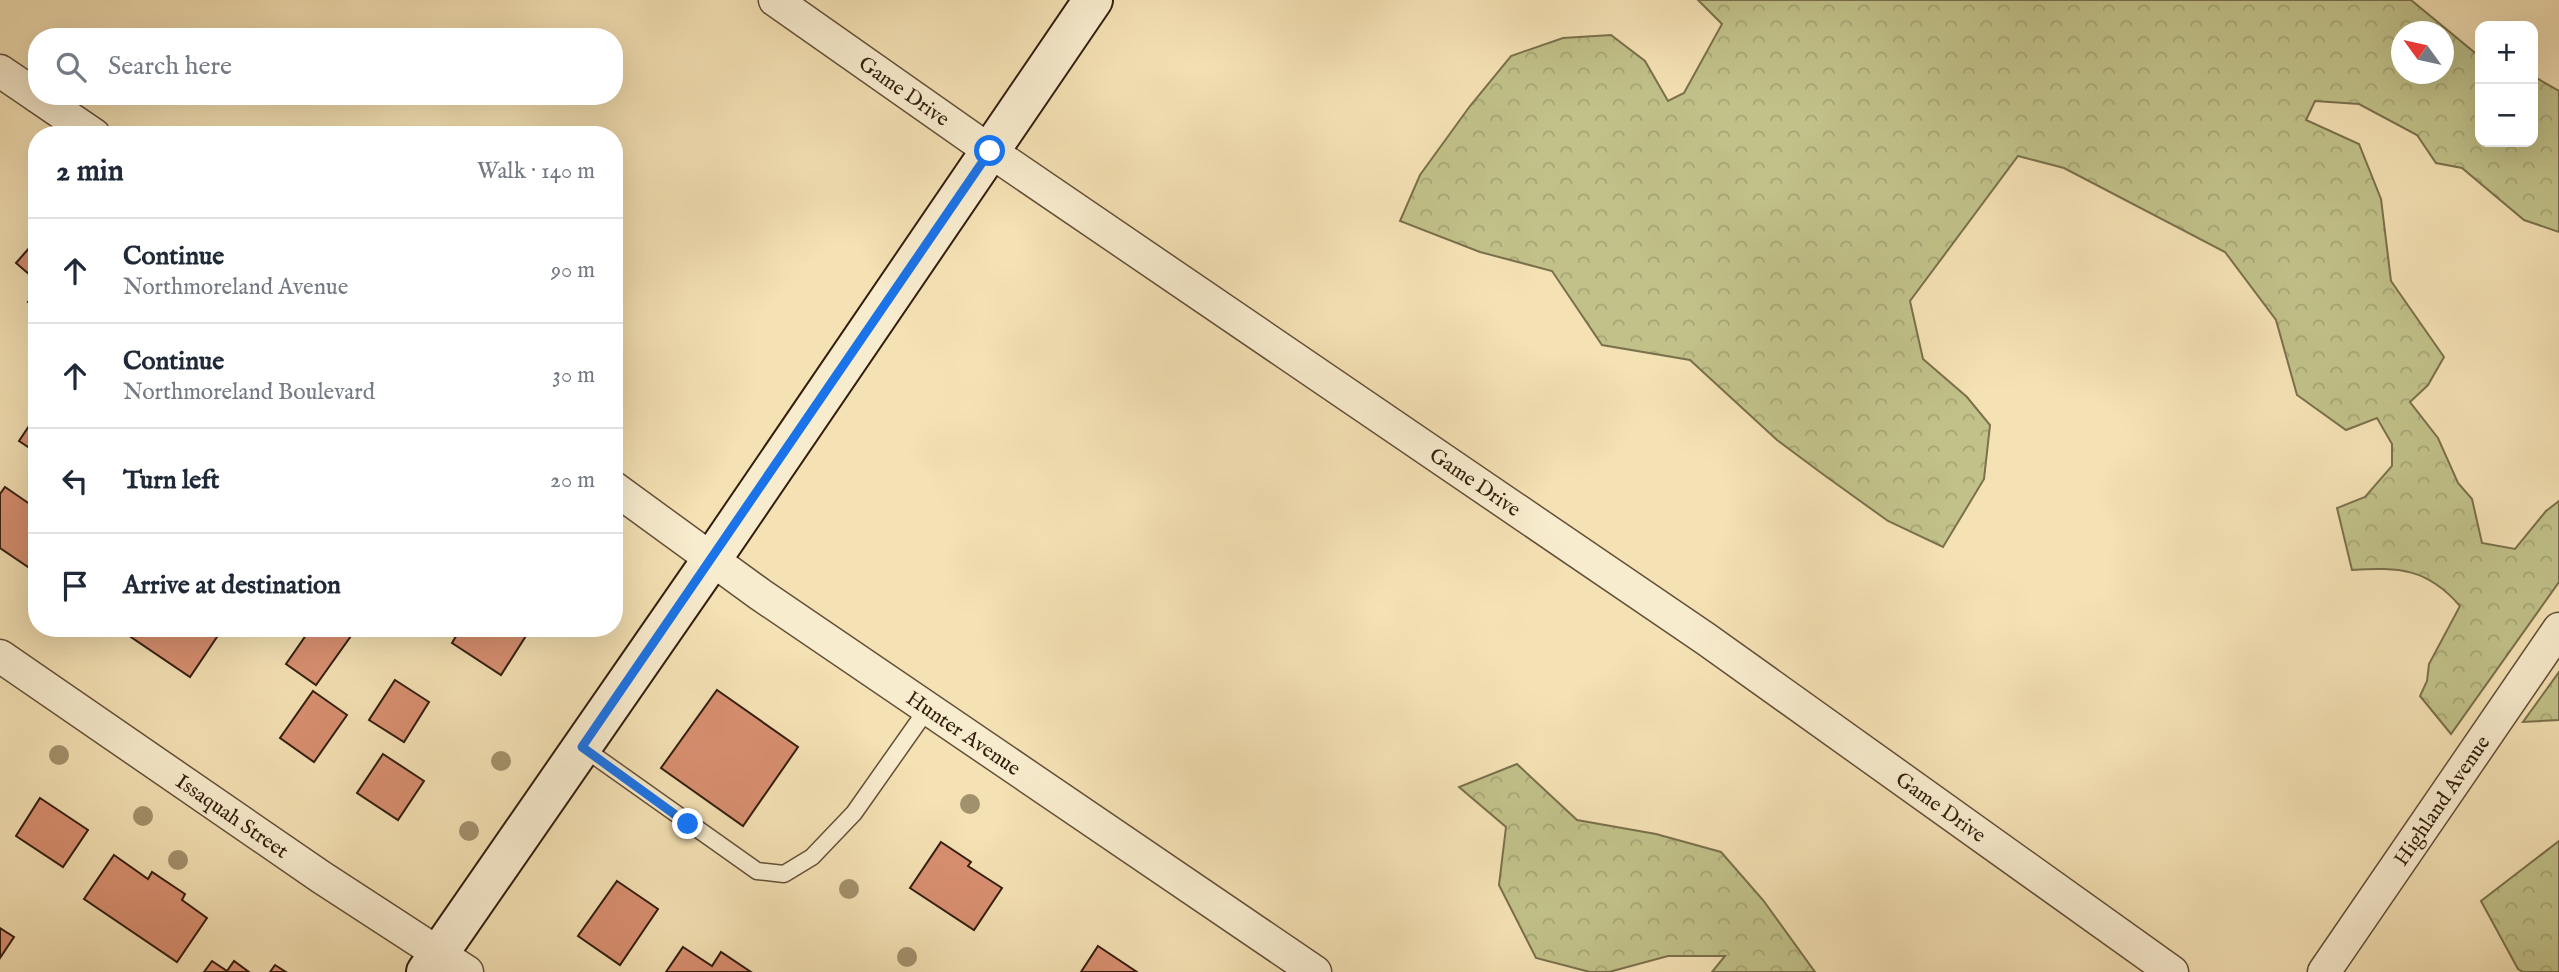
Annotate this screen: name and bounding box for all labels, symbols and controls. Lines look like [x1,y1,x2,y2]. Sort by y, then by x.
north arrow [2391,21,2454,84]
map controls [2475,21,2538,147]
button: + [2475,21,2538,84]
search box [28,28,623,105]
icon: search [52,48,90,86]
text: Search here [108,50,232,83]
street label: Game Drive [853,51,954,133]
button: − [2475,84,2538,147]
route start [974,135,1005,166]
text: 2 min [56,153,124,191]
text: Walk · 140 m [477,157,595,186]
text: Continue [123,240,224,273]
icon: ahead [56,252,94,290]
text: 90 m [551,256,595,285]
text: Northmoreland Avenue [123,273,348,302]
text: Continue [123,345,224,378]
icon: ahead [56,357,94,395]
text: 30 m [552,361,595,390]
text: Northmoreland Boulevard [123,378,375,407]
street label: Game Drive [1423,442,1526,524]
icon: left [56,462,94,500]
text: Turn left [123,464,220,497]
text: 20 m [550,466,595,495]
icon: arrive [56,567,94,605]
text: Arrive at destination [123,569,341,602]
street label: Hunter Avenue [900,686,1026,783]
street label: Highland Avenue [2389,731,2497,872]
street label: Game Drive [1889,767,1991,850]
street label: Issaquah Street [170,769,293,865]
route end [672,808,703,839]

